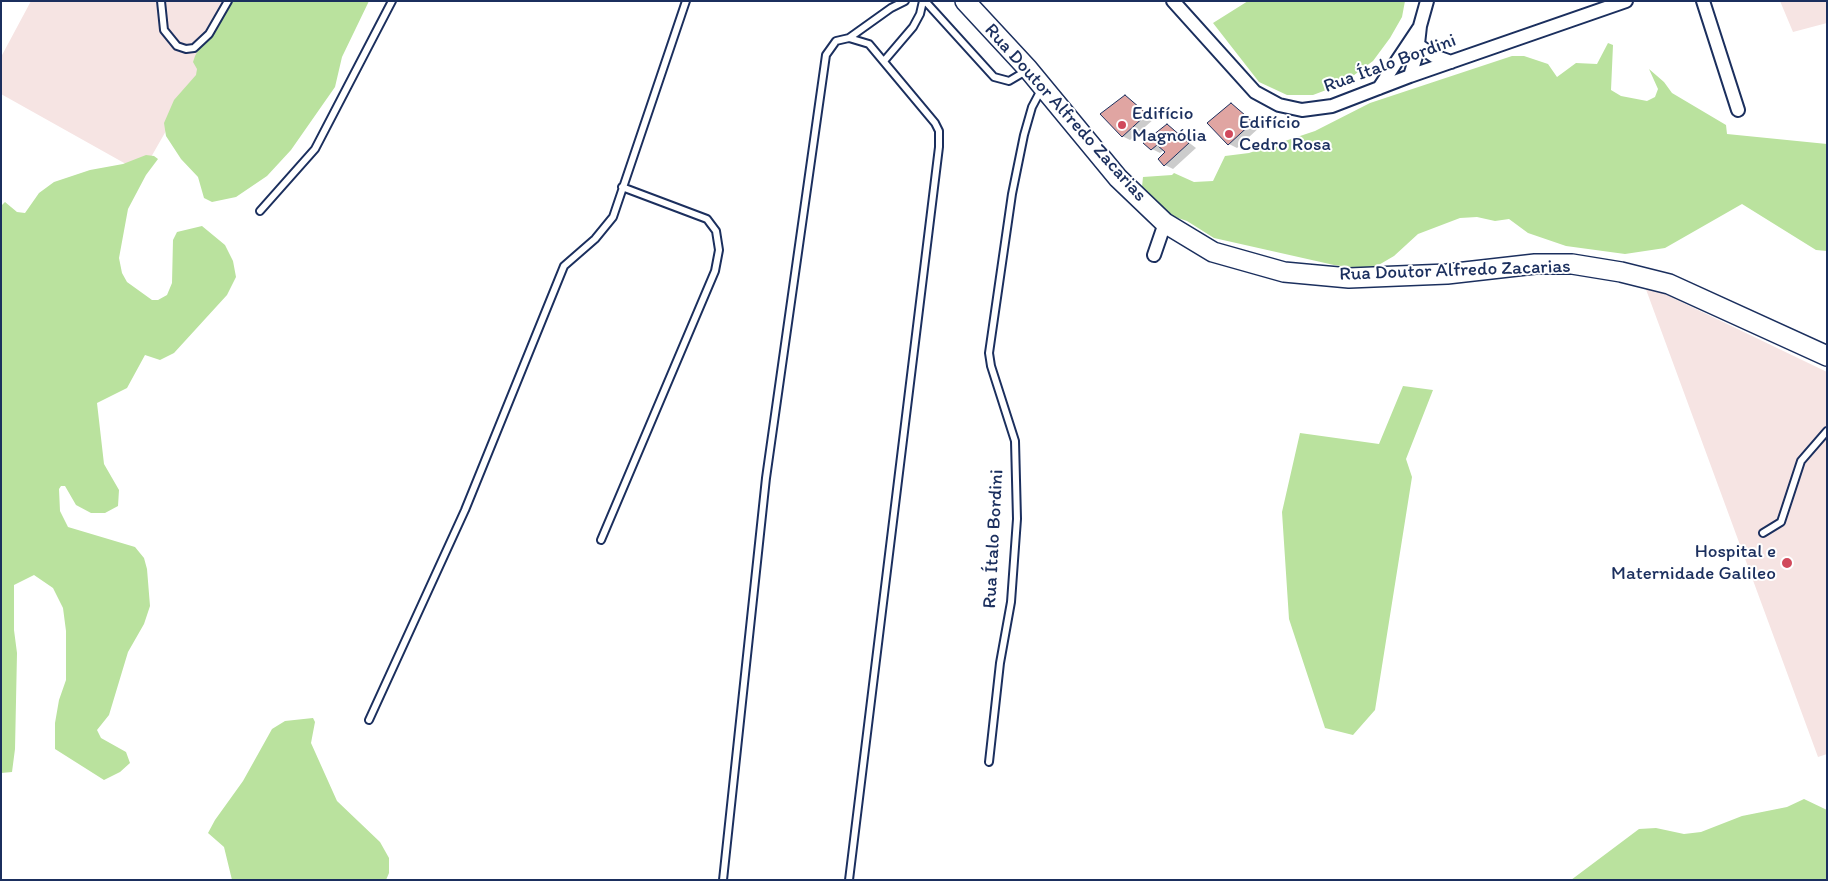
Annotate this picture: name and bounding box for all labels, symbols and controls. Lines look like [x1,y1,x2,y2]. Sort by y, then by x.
street label: Rua Doutor Alfredo Zacarias [979,19,1151,207]
street label: Rua Ítalo Bordini [1321,29,1459,99]
place label: Edifício Magnólia [1132,103,1207,147]
place label: Edifício Cedro Rosa [1239,112,1331,156]
marker: Edifício Magnólia [1116,119,1128,131]
marker: Edifício Cedro Rosa [1223,128,1235,140]
street label: Rua Doutor Alfredo Zacarias [1339,256,1571,286]
street label: Rua Ítalo Bordini [979,469,1009,609]
place label: Hospital e Maternidade Galileo [1611,541,1776,585]
marker: Hospital e Maternidade Galileo [1780,556,1794,570]

